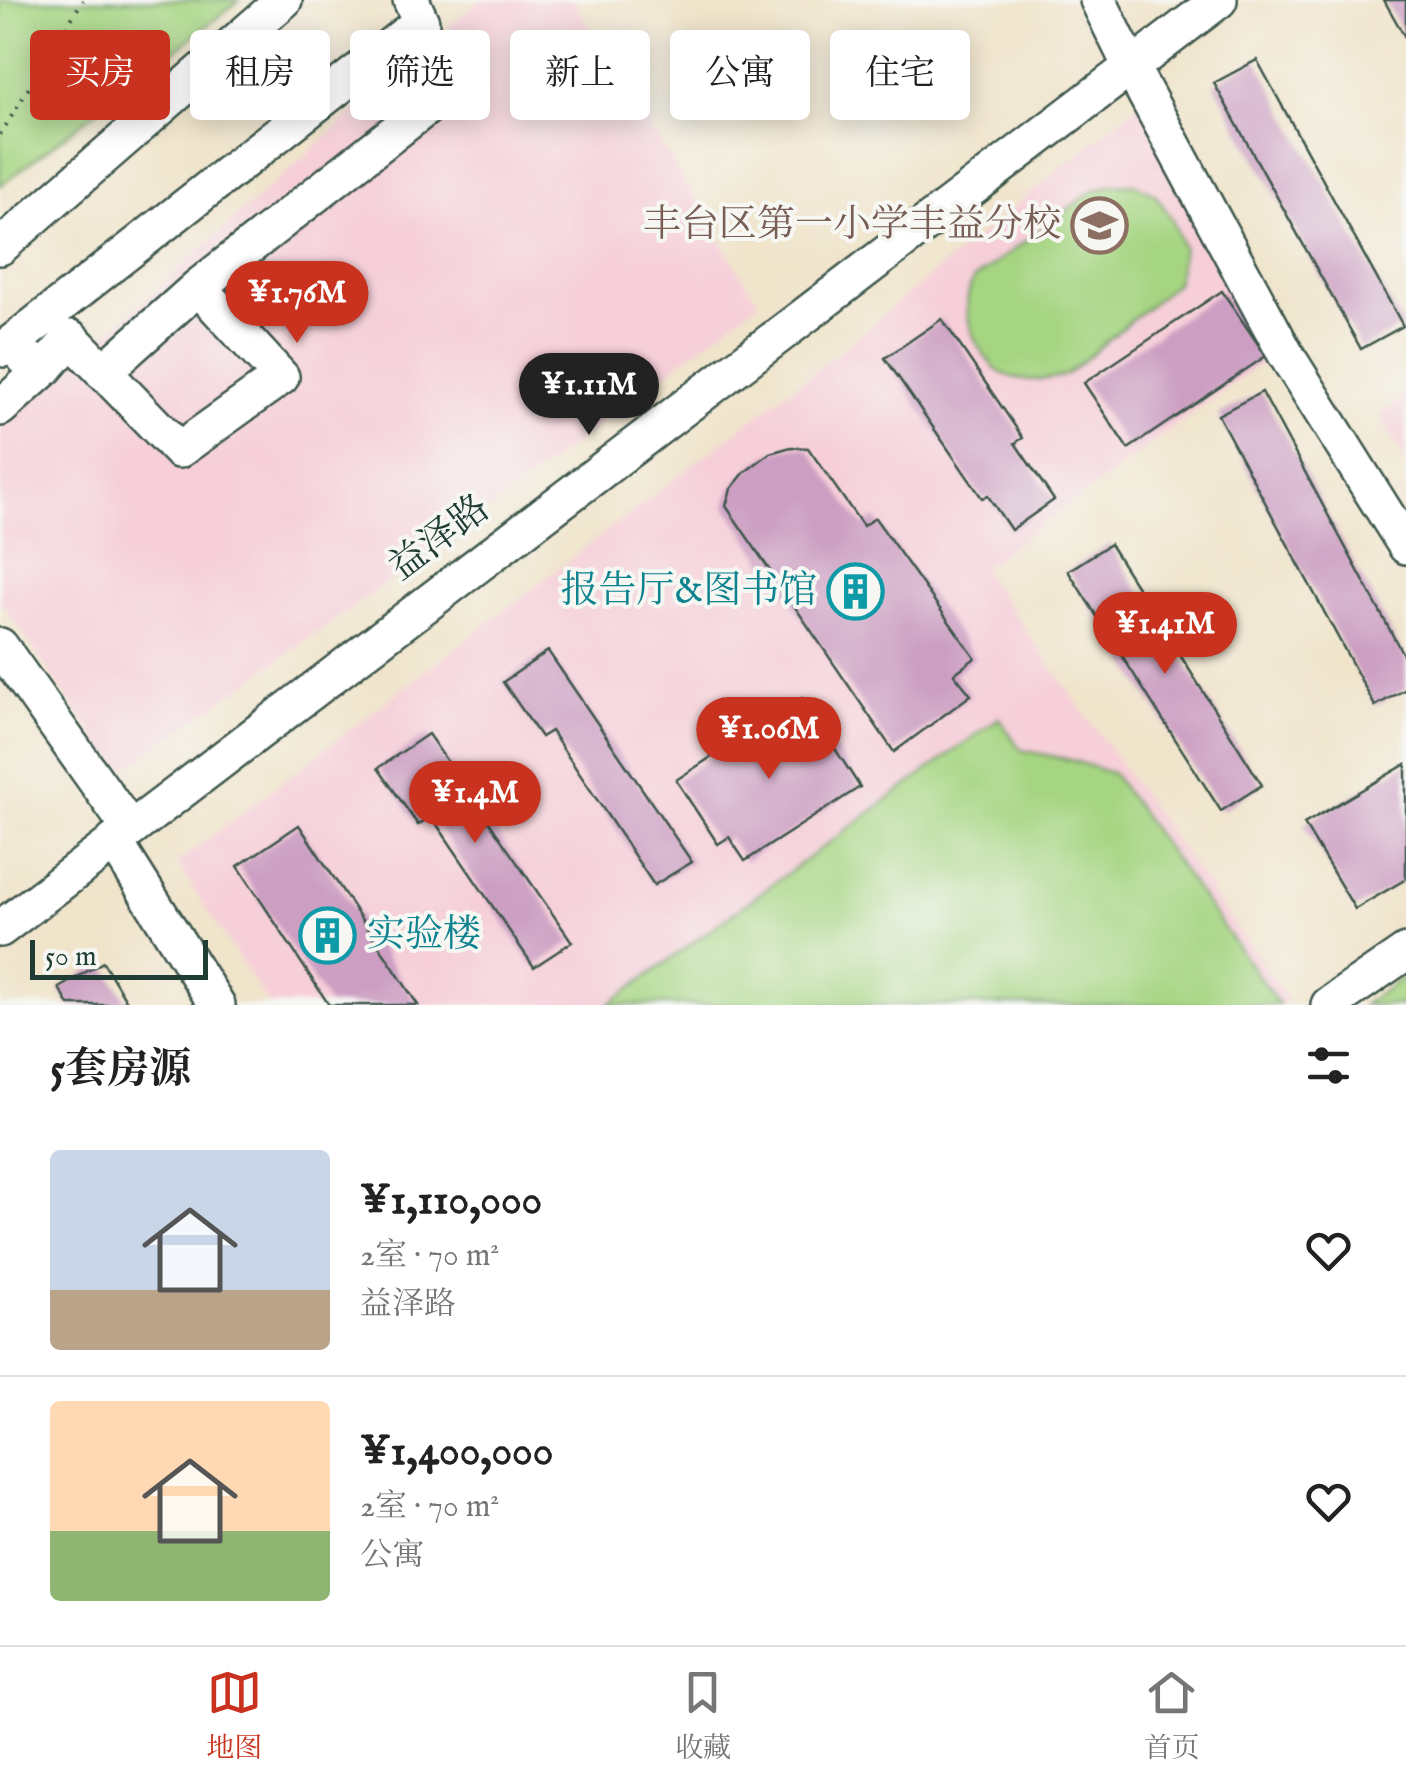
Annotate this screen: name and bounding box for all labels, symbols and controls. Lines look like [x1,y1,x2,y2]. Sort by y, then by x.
chip: 买房 [30,30,170,120]
chip: 租房 [190,30,330,120]
chip: 筛选 [350,30,490,120]
chip: 新上 [510,30,650,120]
chip: 公寓 [670,30,810,120]
chip: 住宅 [830,30,970,120]
school or university icon: 丰台区第一小学丰益分校 [1070,196,1130,256]
place label: 丰台区第一小学丰益分校 [643,202,1061,250]
pin: ¥1.76M [216,261,378,346]
text: ¥1.76M [248,273,346,314]
pin: ¥1.11M [508,353,670,438]
text: ¥1.11M [541,365,637,406]
street label: 益泽路 [380,486,500,592]
building icon: 报告厅&图书馆 [826,562,886,622]
place label: 报告厅&图书馆 [560,568,817,616]
pin: ¥1.41M [1084,592,1246,677]
text: ¥1.41M [1115,604,1215,645]
pin: ¥1.06M [688,697,850,782]
text: ¥1.06M [718,709,820,750]
pin: ¥1.4M [405,761,545,846]
text: ¥1.4M [431,773,519,814]
building icon: 实验楼 [298,906,358,966]
place label: 实验楼 [367,912,481,960]
scale bar [30,935,208,980]
text: 50 m [45,940,97,975]
icon: filters [1301,1038,1356,1093]
text: 5套房源 [50,1044,191,1097]
text: ¥1,110,000 [360,1175,542,1228]
icon: home [130,1190,250,1310]
icon: heart [1301,1223,1356,1278]
text: 2室 · 70 m² [360,1236,499,1277]
text: 益泽路 [360,1285,456,1326]
text: ¥1,400,000 [360,1426,553,1479]
icon: home [130,1441,250,1561]
icon: heart [1301,1474,1356,1529]
text: 2室 · 70 m² [360,1487,499,1528]
text: 公寓 [360,1536,424,1577]
tab: 地图 [206,1665,262,1767]
tab: 收藏 [675,1665,731,1767]
tab: 首页 [1144,1665,1200,1767]

